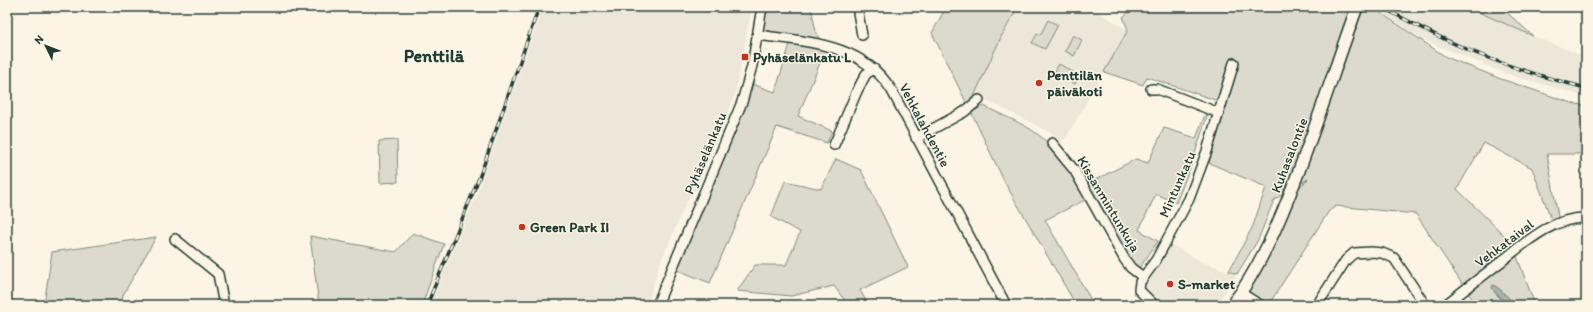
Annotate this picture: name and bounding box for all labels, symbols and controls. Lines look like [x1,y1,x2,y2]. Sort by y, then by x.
north arrow [26,26,66,66]
text: N [32,32,46,47]
district label: Penttilä [404,45,465,67]
place label: Pyhäselänkatu L [753,49,852,66]
marker: Pyhäselänkatu L [740,52,750,62]
place label: Penttilän päiväkoti [1046,67,1102,100]
marker: Penttilän päiväkoti [1034,78,1044,88]
street label: Vehkalahdentie [895,80,954,170]
street label: Pyhäselänkatu [680,109,731,197]
street label: Kuhasalontie [1267,115,1312,195]
street label: Mintunkatu [1155,148,1200,220]
street label: Kissanmintunkuja [1073,153,1144,256]
street label: Vehkataival [1471,216,1537,271]
place label: Green Park II [530,219,609,236]
marker: Green Park II [517,222,527,232]
place label: S-market [1178,276,1236,293]
marker: S-market [1165,279,1175,289]

